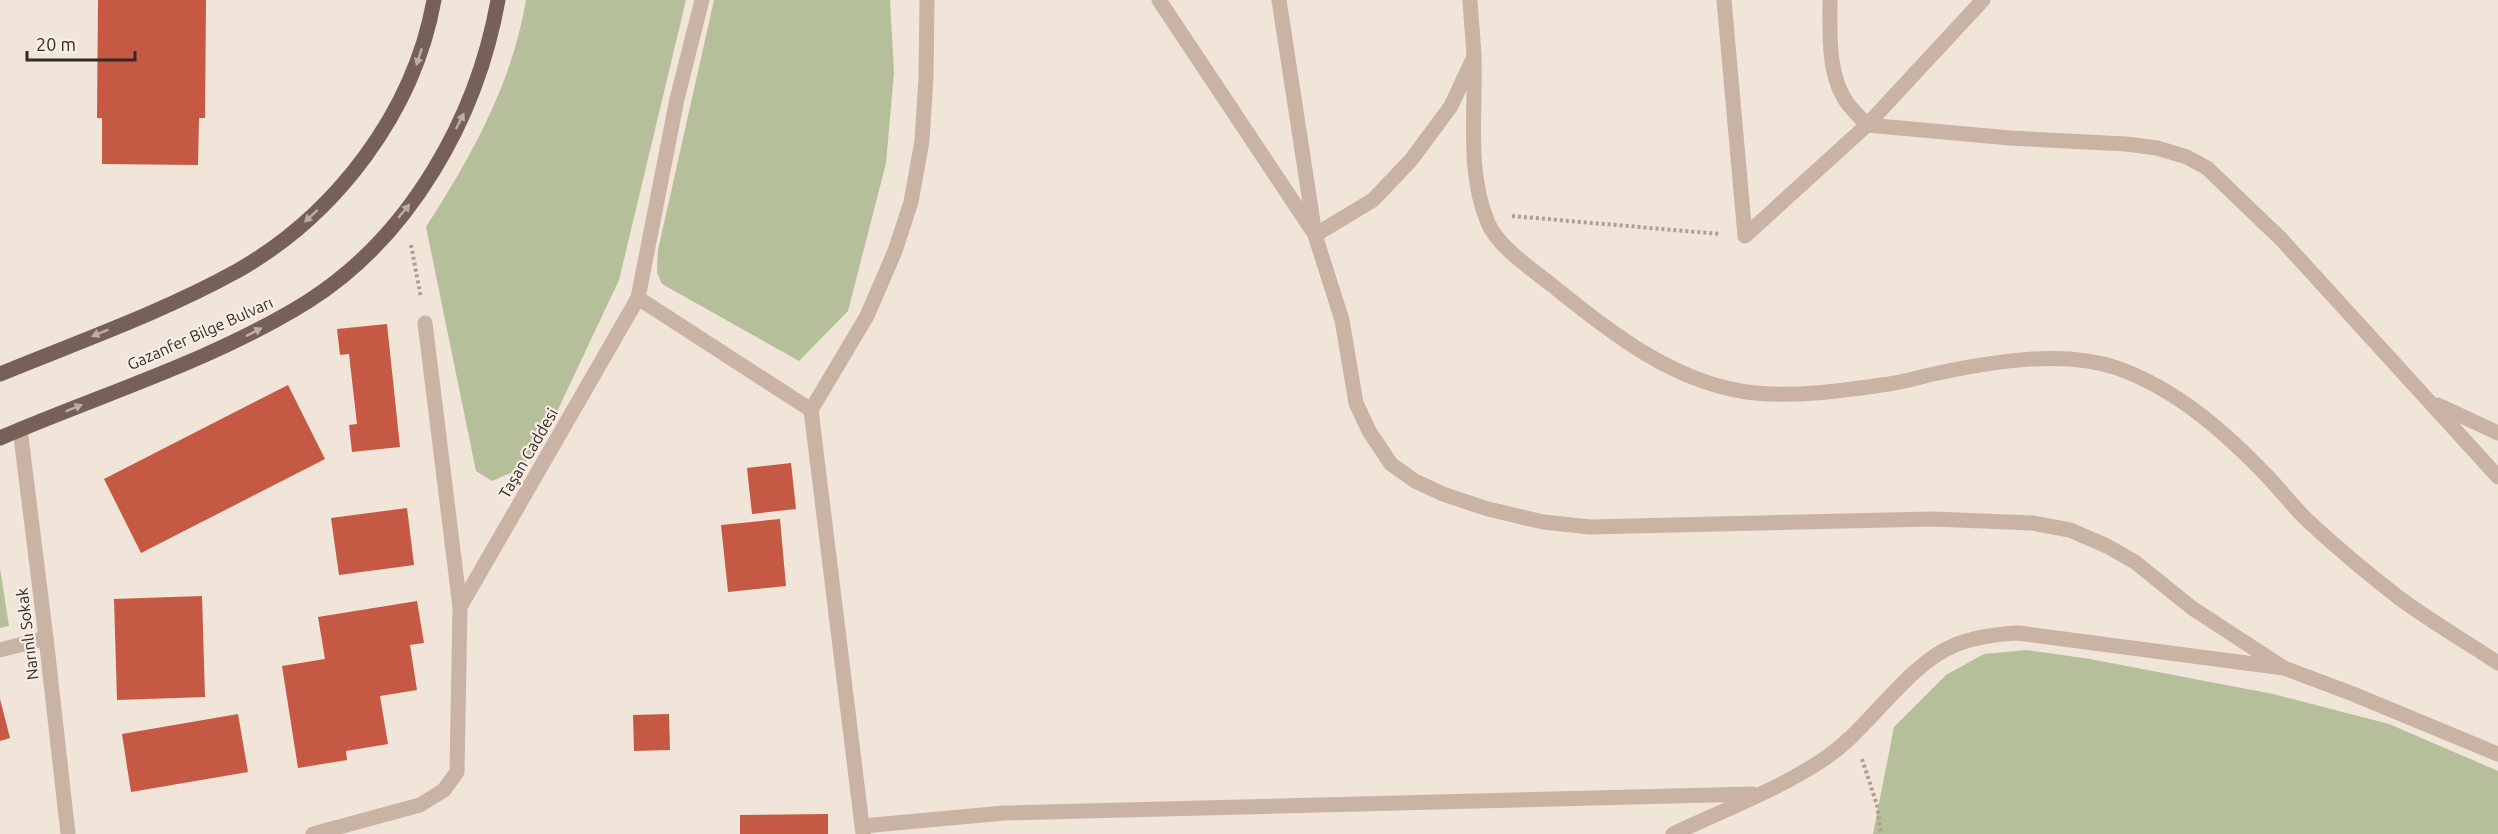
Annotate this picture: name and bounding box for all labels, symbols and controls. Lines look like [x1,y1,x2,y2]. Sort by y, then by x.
scale bar [27,24,135,62]
text: 20 m [36,34,76,54]
one-way arrow [414,48,424,66]
one-way arrow [455,113,465,130]
one-way arrow [397,204,410,219]
one-way arrow [304,209,318,223]
street label: Gazanfer Bilge Bulvarı [124,293,276,373]
one-way arrow [245,327,262,337]
one-way arrow [91,329,109,338]
one-way arrow [65,403,83,412]
street label: Taşan Caddesi [495,405,561,501]
street label: Narınlı Sokak [12,587,42,681]

